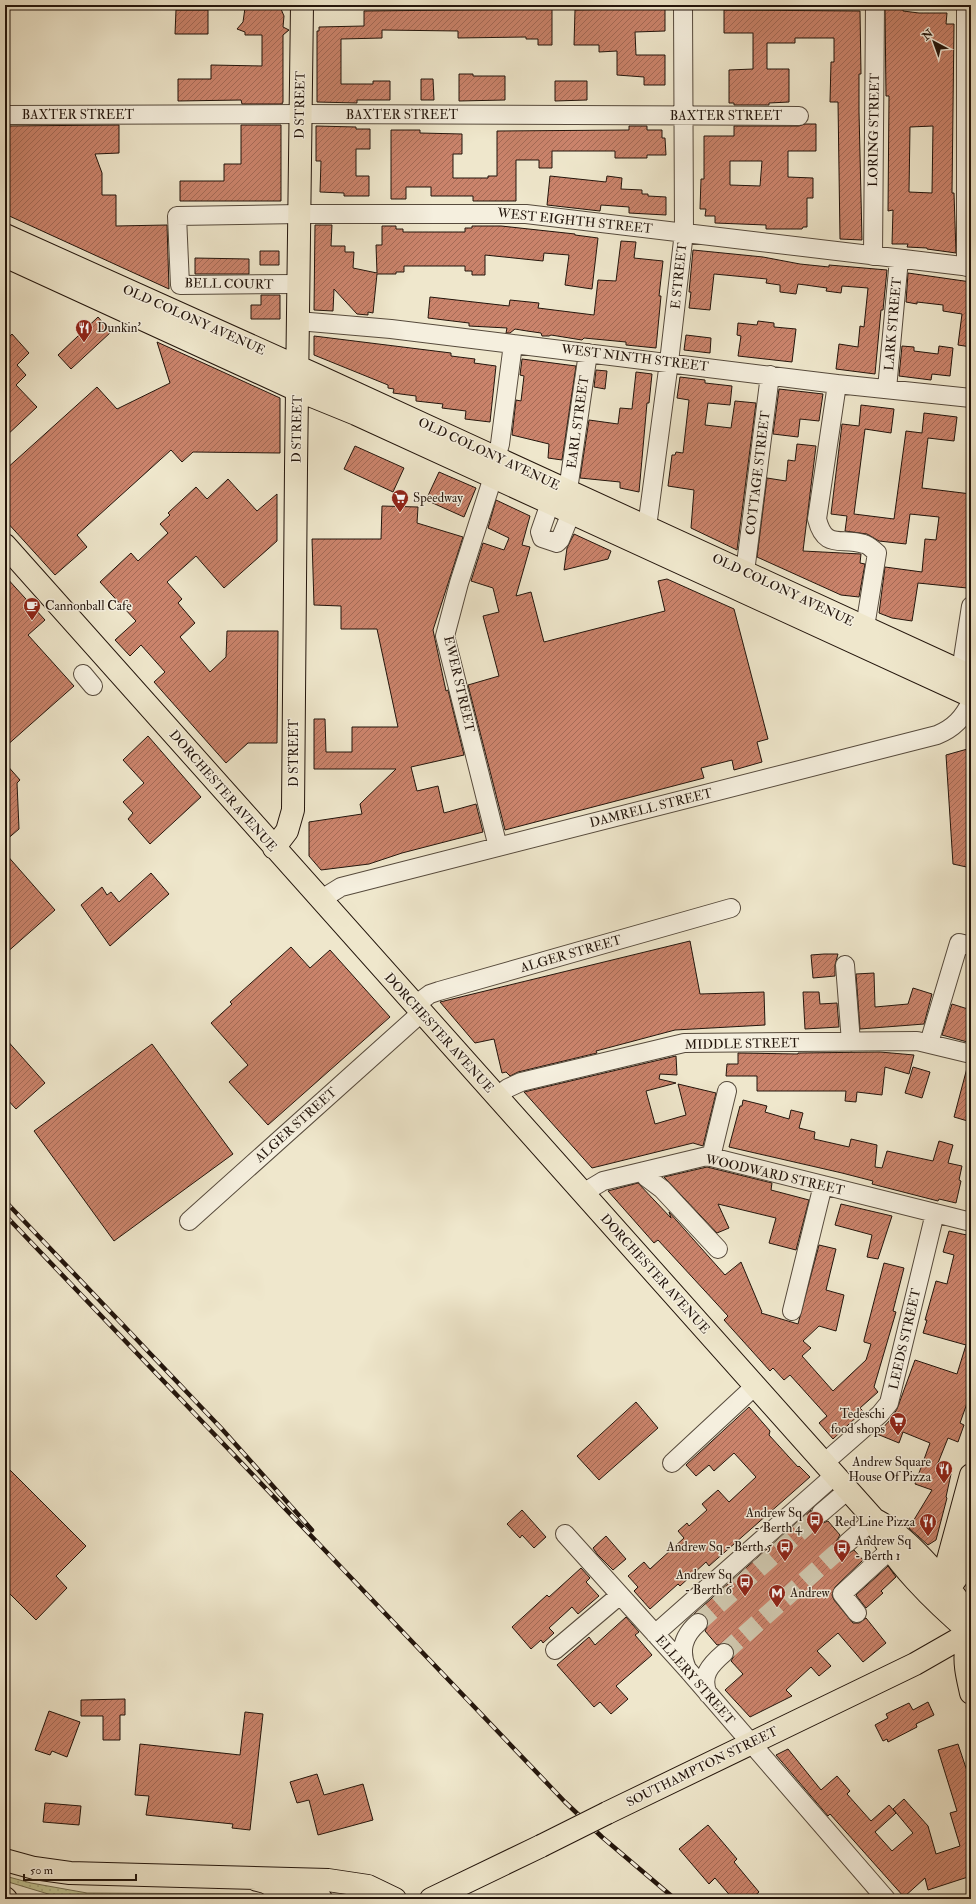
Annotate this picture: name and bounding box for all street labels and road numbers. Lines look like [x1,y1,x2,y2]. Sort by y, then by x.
street label: D STREET [291,71,309,139]
street label: LORING STREET [865,72,883,187]
street label: BAXTER STREET [22,107,135,123]
street label: BAXTER STREET [346,107,459,123]
street label: BAXTER STREET [670,108,783,124]
street label: WEST EIGHTH STREET [496,205,654,237]
street label: E STREET [668,242,690,310]
street label: BELL COURT [184,275,274,293]
street label: LARK STREET [881,276,905,371]
street label: OLD COLONY AVENUE [120,281,268,359]
street label: WEST NINTH STREET [559,341,710,375]
street label: EARL STREET [564,374,592,469]
street label: D STREET [288,395,306,463]
street label: COTTAGE STREET [742,410,774,536]
street label: OLD COLONY AVENUE [416,414,562,494]
street label: OLD COLONY AVENUE [710,550,856,630]
street label: EWER STREET [440,634,478,734]
street label: D STREET [286,719,302,787]
street label: DORCHESTER AVENUE [166,727,280,855]
street label: DAMRELL STREET [588,785,714,831]
street label: ALGER STREET [518,932,624,976]
street label: DORCHESTER AVENUE [381,970,497,1096]
street label: MIDDLE STREET [684,1035,800,1053]
street label: ALGER STREET [251,1084,340,1167]
street label: WOODWARD STREET [703,1151,846,1199]
street label: DORCHESTER AVENUE [597,1211,713,1337]
street label: LEEDS STREET [886,1287,924,1391]
street label: ELLERY STREET [652,1632,738,1728]
street label: SOUTHAMPTON STREET [624,1723,781,1811]

